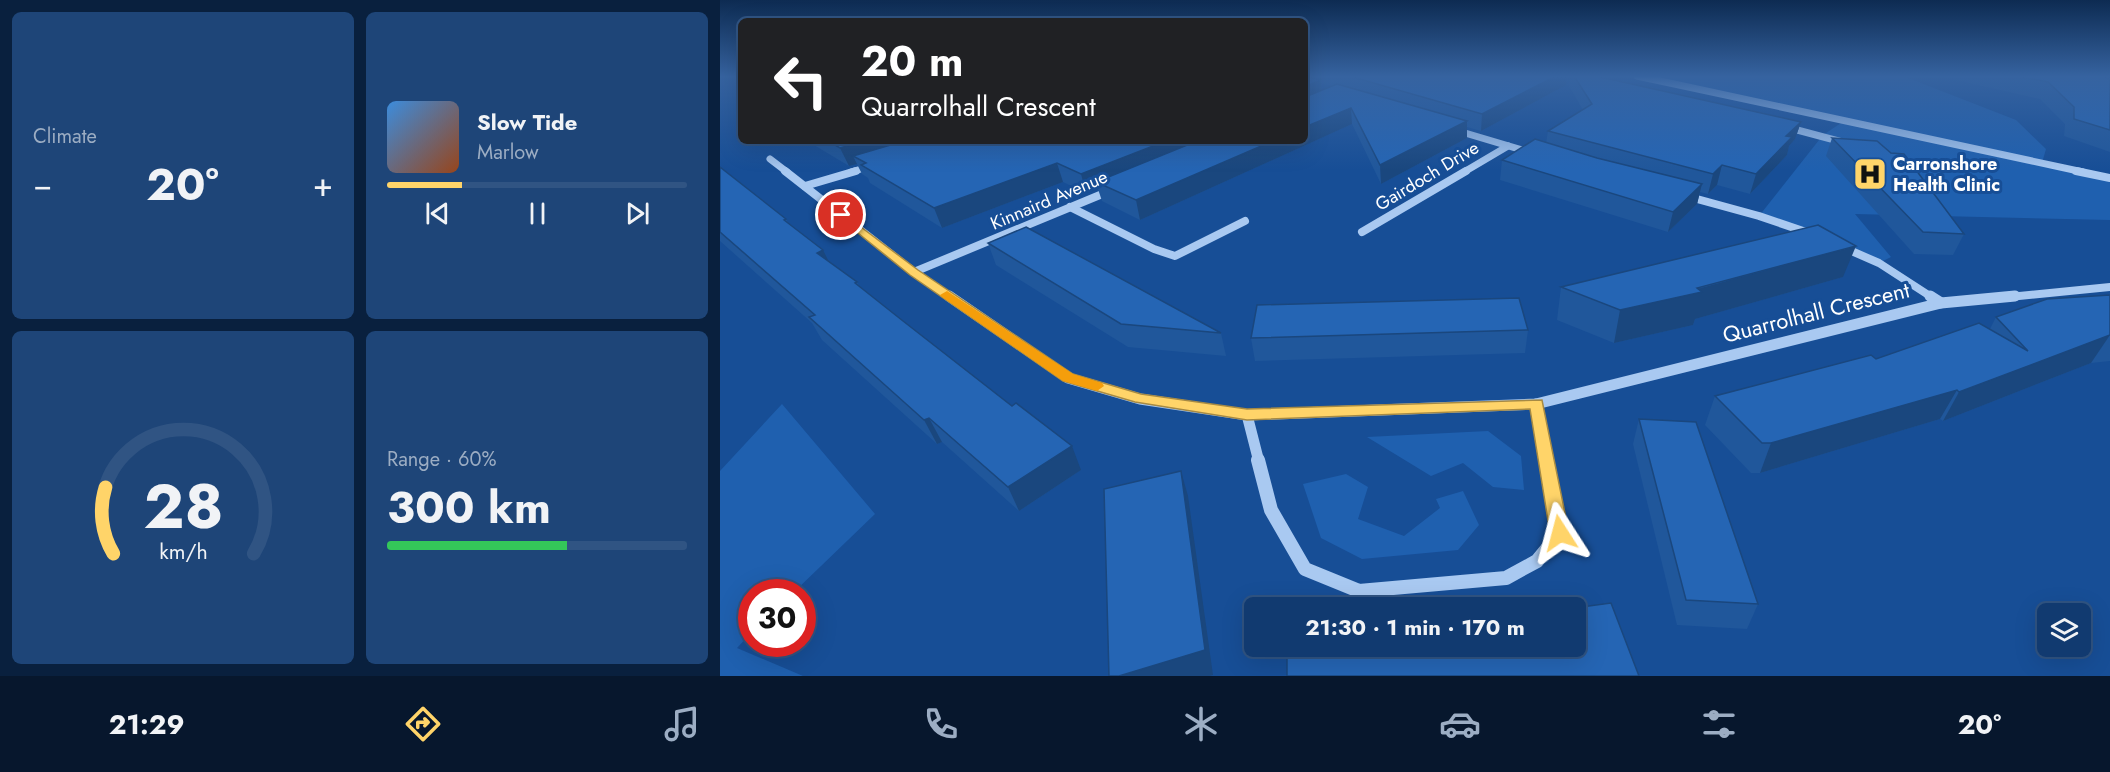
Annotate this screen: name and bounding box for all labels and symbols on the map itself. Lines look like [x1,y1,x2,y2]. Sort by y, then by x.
street label: Gairdoch Drive [1370,135,1484,217]
place label: Carronshore Health Clinic [1893,151,2000,198]
hospital icon: Carronshore Health Clinic [1852,156,1888,192]
street label: Kinnaird Avenue [986,164,1112,236]
pin [815,189,866,240]
street label: Quarrolhall Crescent [1719,273,1913,351]
position arrow [1528,501,1592,565]
speed limit sign: 30 [738,579,816,657]

